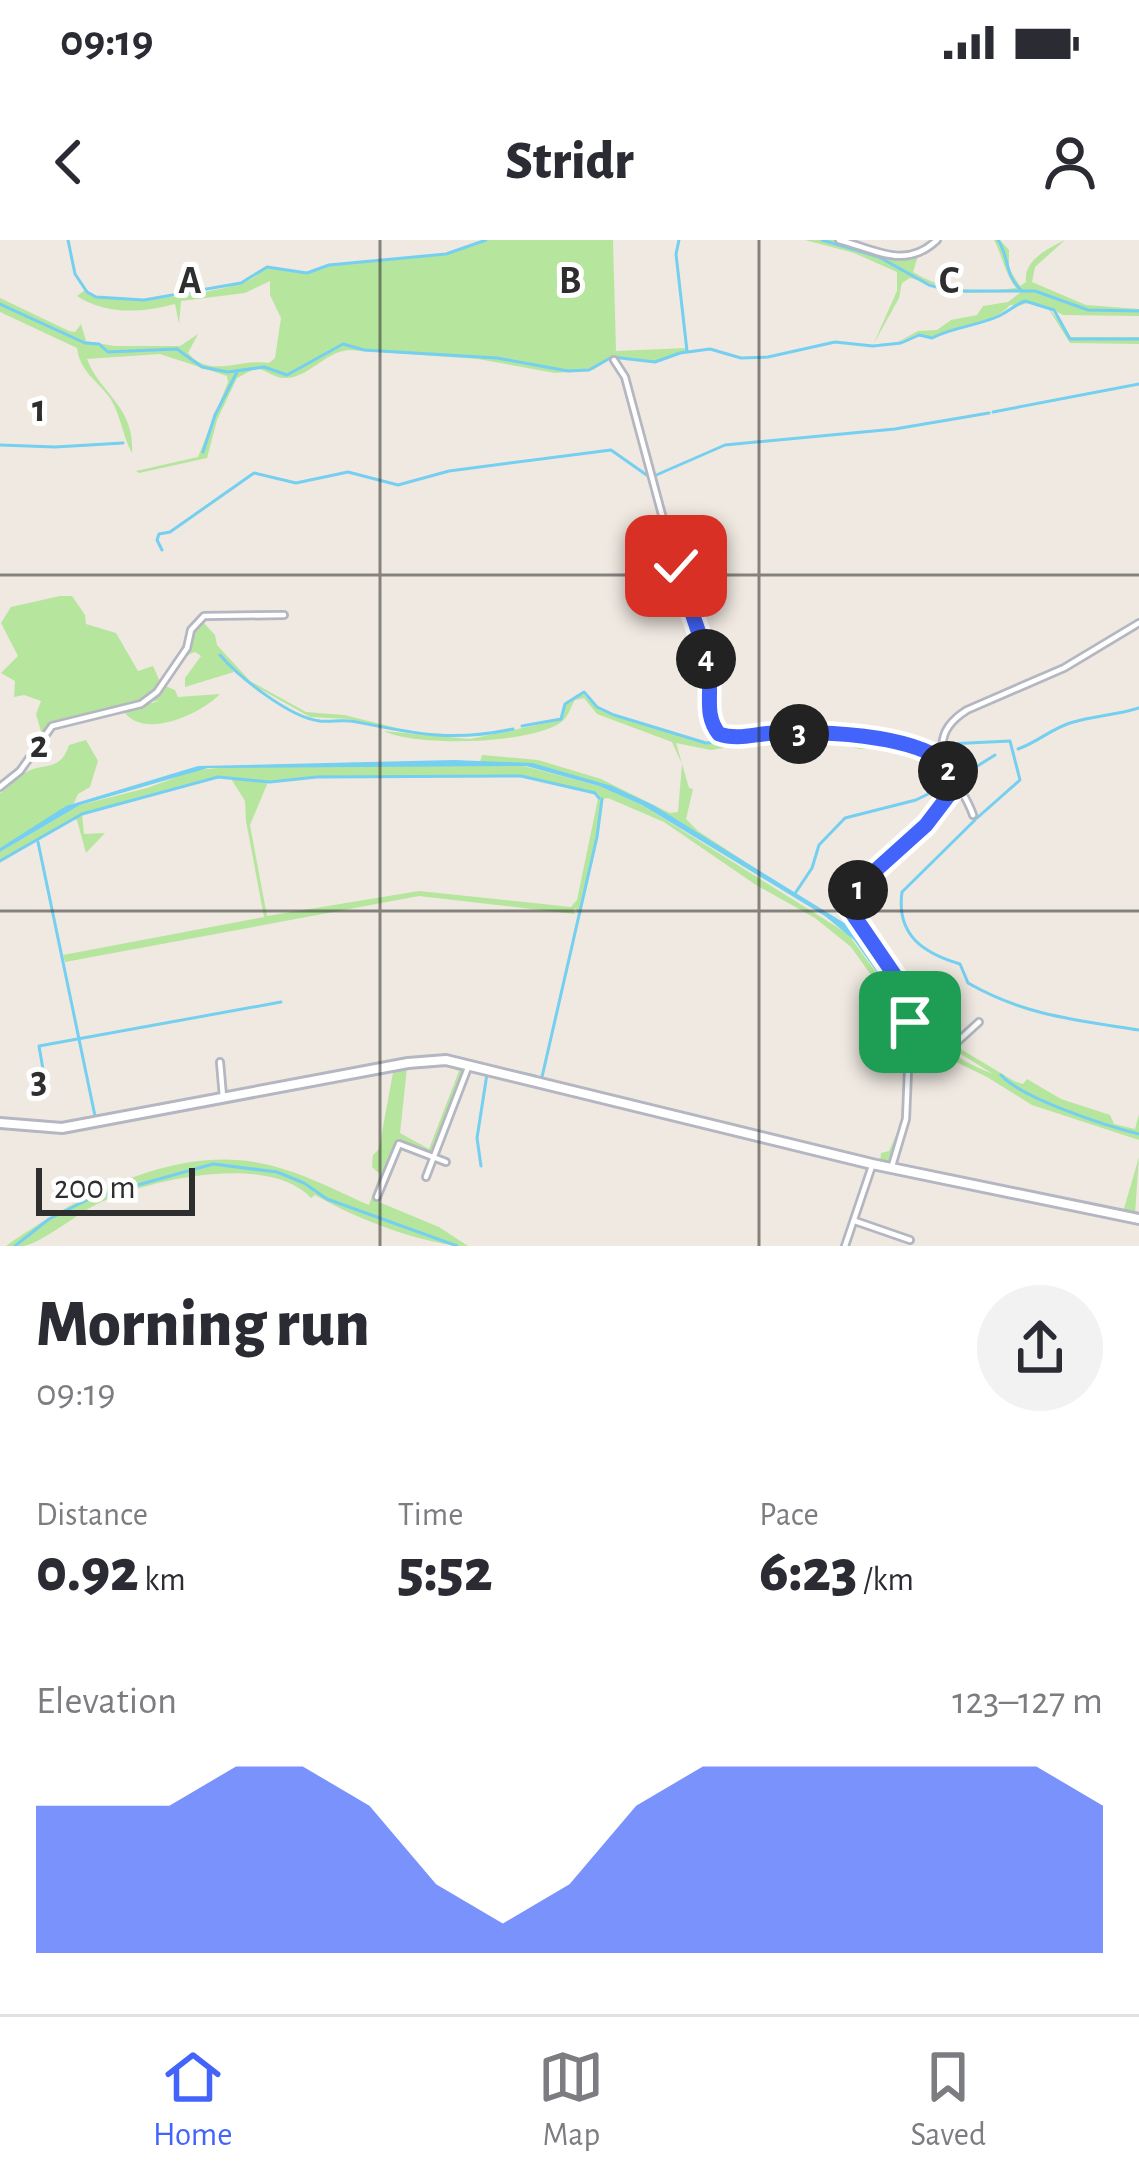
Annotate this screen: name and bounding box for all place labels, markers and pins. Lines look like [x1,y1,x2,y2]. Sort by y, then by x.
pin [625,515,727,617]
pin: 4 [676,629,736,689]
pin: 3 [769,704,829,764]
pin: 2 [918,741,978,801]
pin: 1 [828,860,888,920]
pin [859,971,961,1073]

